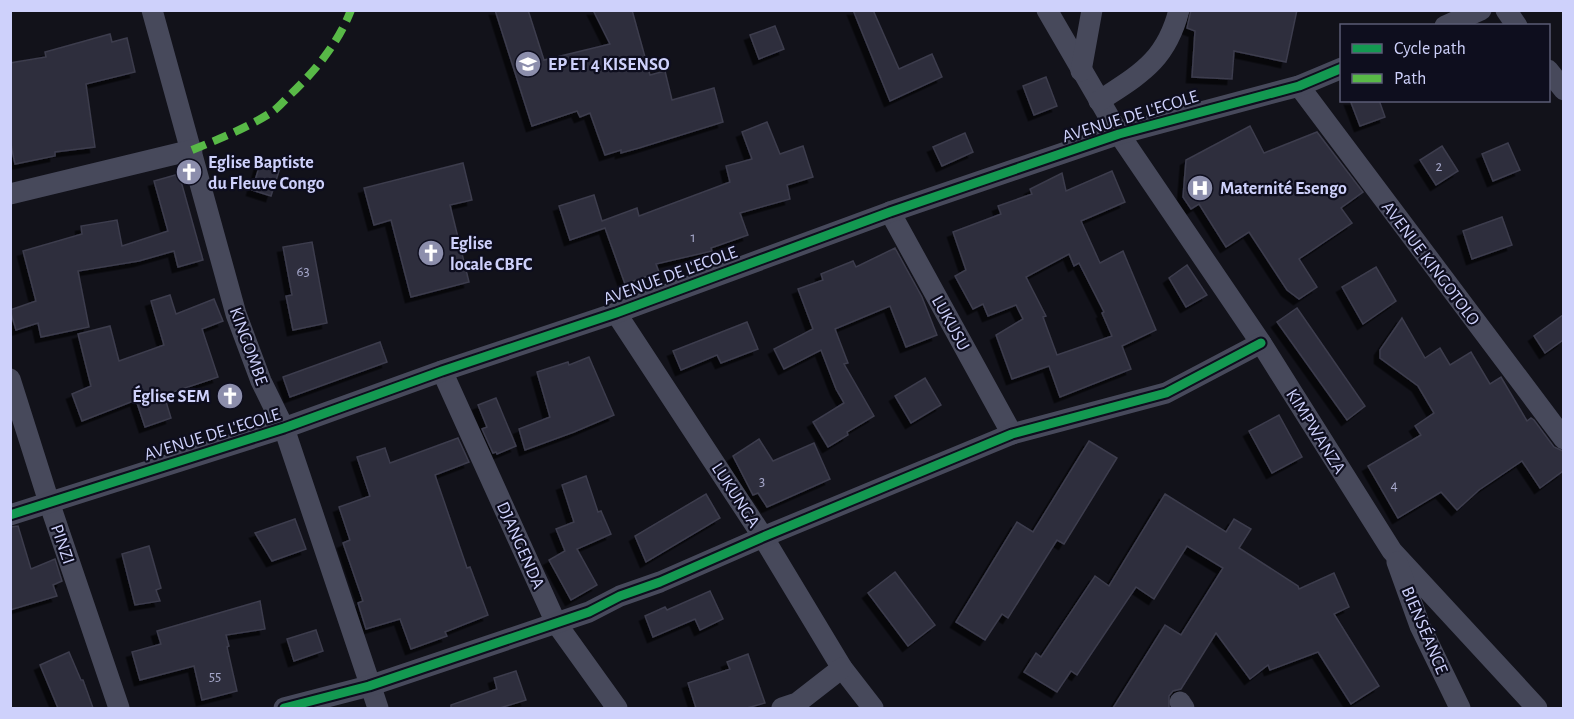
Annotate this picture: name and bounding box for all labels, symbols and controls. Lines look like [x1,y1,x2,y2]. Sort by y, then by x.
legend [1340,24,1550,102]
text: Cycle path [1394,40,1466,58]
school or university icon: EP ET 4 KISENSO [513,49,543,79]
place label: EP ET 4 KISENSO [548,56,670,74]
text: Path [1394,70,1426,88]
street label: AVENUE DE L'ECOLE [1060,88,1201,146]
place label: Eglise Baptiste du Fleuve Congo [208,154,325,193]
church icon: Eglise Baptiste du Fleuve Congo [174,157,204,187]
house number: 2 [1436,159,1443,174]
hospital icon: Maternité Esengo [1185,173,1215,203]
place label: Maternité Esengo [1220,180,1347,198]
street label: AVENUE KINGOTOLO [1378,198,1483,329]
house number: 1 [690,230,696,245]
place label: Eglise locale CBFC [450,235,533,274]
church icon: Eglise locale CBFC [416,238,446,268]
street label: AVENUE DE L'ECOLE [601,243,740,309]
house number: 63 [296,264,310,279]
street label: LUKUSU [928,293,972,354]
street label: KINGOMBE [226,305,271,388]
church icon: Église SEM [215,381,245,411]
place label: Église SEM [132,385,210,406]
street label: KIMPWANZA [1282,386,1349,478]
street label: AVENUE DE L'ECOLE [142,406,283,464]
street label: LUKUNGA [708,460,763,532]
house number: 3 [759,474,765,489]
house number: 4 [1390,478,1398,493]
street label: DJANGENDA [493,499,547,592]
street label: PINZI [47,522,77,567]
street label: BIENSÉANCE [1398,583,1453,677]
house number: 55 [209,669,221,684]

